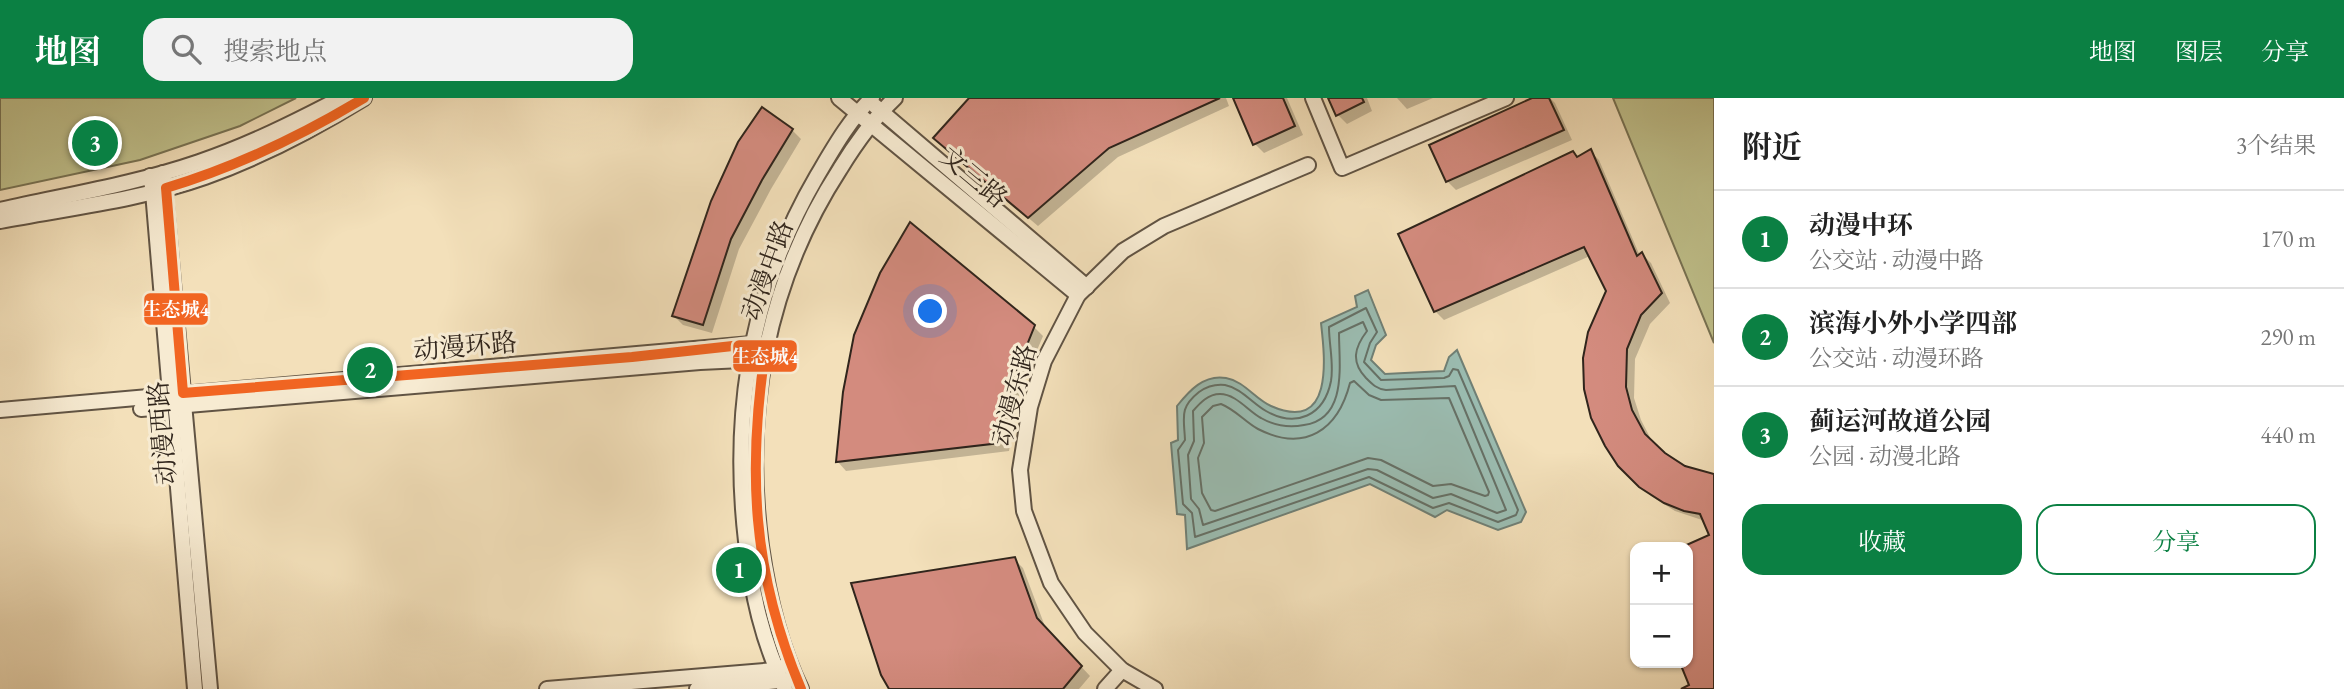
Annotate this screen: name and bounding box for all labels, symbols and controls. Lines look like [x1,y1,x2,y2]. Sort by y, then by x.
search box [143,18,633,81]
text: 地图 [35,30,101,73]
icon: search [167,30,205,68]
text: 搜索地点 [223,34,327,68]
text: 地图 [2089,36,2137,67]
text: 图层 [2175,36,2223,67]
text: 分享 [2261,36,2309,67]
pin: 3 [72,117,118,169]
text: 附近 [1742,127,1802,166]
text: 3个结果 [2236,130,2316,160]
street label: 文三路 [933,139,1015,215]
text: 动漫中环 [1809,208,1913,242]
street label: 动漫中路 [733,215,801,325]
text: 1 [1759,224,1771,254]
text: 170 m [2260,224,2316,254]
text: 公交站 · 动漫中路 [1809,245,1984,275]
line badge: 生态城4 [143,292,209,326]
your location [913,294,947,328]
text: 生态城4 [142,297,210,322]
text: 滨海小外小学四部 [1809,306,2017,340]
text: 2 [1759,322,1771,352]
text: 290 m [2260,322,2316,352]
street label: 动漫环路 [412,325,518,367]
line badge: 生态城4 [732,339,798,373]
street label: 动漫东路 [984,340,1044,450]
text: 公交站 · 动漫环路 [1809,343,1984,373]
pin: 2 [347,344,393,396]
text: 生态城4 [731,344,799,369]
street label: 动漫西路 [141,380,183,486]
text: 蓟运河故道公园 [1809,404,1991,438]
text: 3 [1759,420,1771,450]
text: 440 m [2260,420,2316,450]
text: 公园 · 动漫北路 [1809,441,1961,471]
button: 收藏 [1742,504,2022,575]
button: 分享 [2036,504,2316,575]
map controls [1630,542,1693,668]
button: + [1630,542,1693,605]
pin: 1 [716,544,762,596]
button: − [1630,605,1693,668]

